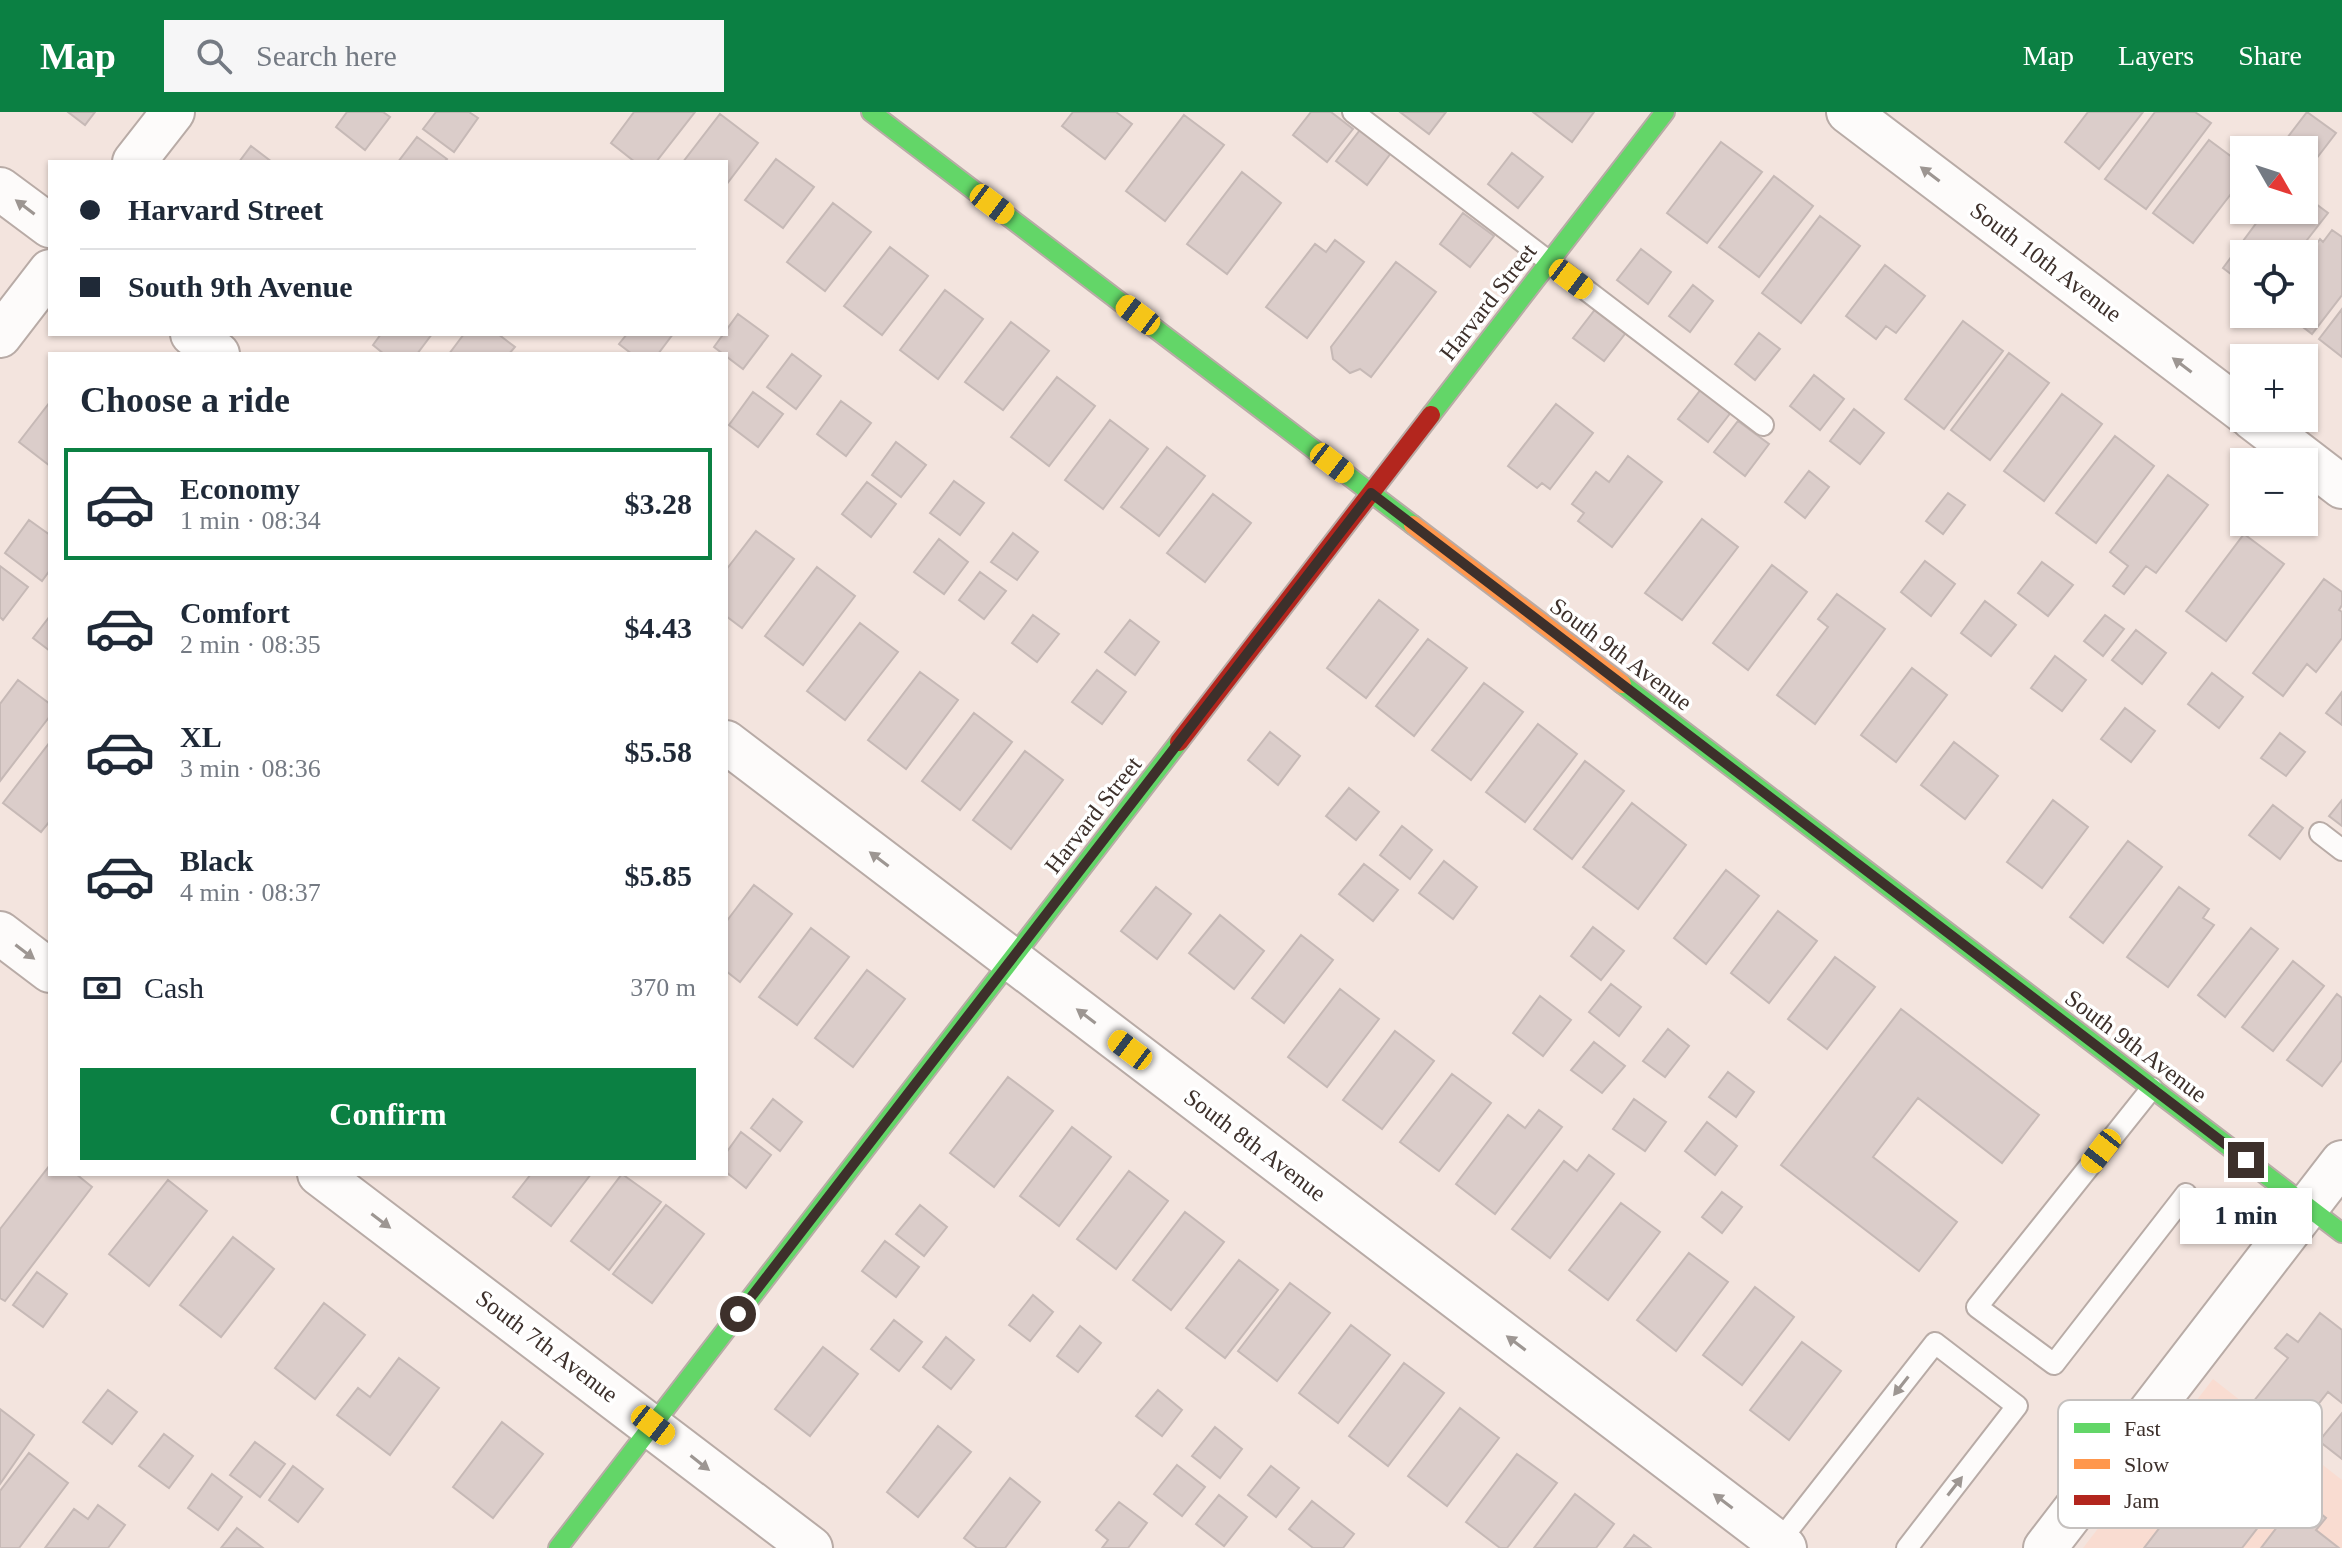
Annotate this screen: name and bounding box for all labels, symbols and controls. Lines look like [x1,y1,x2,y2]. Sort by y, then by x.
search box [164,20,724,92]
icon: search [192,34,236,78]
text: Map [40,35,116,77]
text: Search here [256,39,397,72]
text: Map [2023,40,2074,71]
text: Layers [2118,40,2194,71]
text: Share [2238,40,2302,71]
north arrow [2230,136,2318,224]
map controls [2230,136,2318,536]
one-way arrow [1919,166,1941,182]
car [966,180,1018,228]
text: Harvard Street [128,193,323,226]
street label: South 10th Avenue [1965,197,2127,327]
one-way arrow [15,200,35,216]
street label: Harvard Street [1434,238,1542,365]
button: locate [2230,240,2318,328]
car [1545,255,1597,303]
text: South 9th Avenue [128,270,353,303]
car [1112,291,1164,339]
button: + [2230,344,2318,432]
one-way arrow [2171,357,2193,373]
text: Choose a ride [80,380,290,420]
car [1306,439,1358,487]
button: − [2230,448,2318,536]
icon: car [84,468,156,540]
text: Economy [180,472,300,505]
text: $3.28 [625,487,692,520]
text: 1 min · 08:34 [180,506,321,535]
icon: car [84,592,156,664]
street label: South 9th Avenue [1545,592,1697,716]
text: Comfort [180,596,290,629]
text: $4.43 [625,611,692,644]
text: 2 min · 08:35 [180,630,321,659]
icon: car [84,716,156,788]
text: XL [180,720,222,753]
text: $5.58 [625,735,692,768]
street label: Harvard Street [1039,751,1147,878]
text: 3 min · 08:36 [180,754,321,783]
icon: car [84,840,156,912]
text: Black [180,844,253,877]
one-way arrow [869,851,890,867]
text: $5.85 [625,859,692,892]
text: 4 min · 08:37 [180,878,321,907]
one-way arrow [15,943,35,959]
icon: cash [80,966,124,1010]
text: Cash [144,971,204,1004]
text: 370 m [630,973,696,1002]
street label: South 9th Avenue [2060,984,2212,1108]
one-way arrow [1076,1009,1097,1025]
car [1104,1026,1156,1074]
button: Confirm [80,1068,696,1160]
street label: South 8th Avenue [1179,1083,1331,1207]
car [2077,1125,2125,1177]
route end [2228,1142,2264,1178]
callout: 1 min [2180,1188,2312,1244]
text: 1 min [2215,1201,2277,1230]
one-way arrow [371,1213,392,1228]
street label: South 7th Avenue [471,1284,623,1408]
route start [720,1296,756,1332]
one-way arrow [1506,1336,1526,1352]
one-way arrow [1894,1376,1910,1396]
legend [2058,1400,2322,1528]
car [627,1401,679,1449]
text: Fast [2124,1416,2161,1441]
text: Slow [2124,1452,2169,1477]
one-way arrow [690,1454,710,1470]
one-way arrow [1946,1476,1962,1496]
text: Jam [2124,1488,2159,1513]
one-way arrow [1713,1493,1733,1509]

